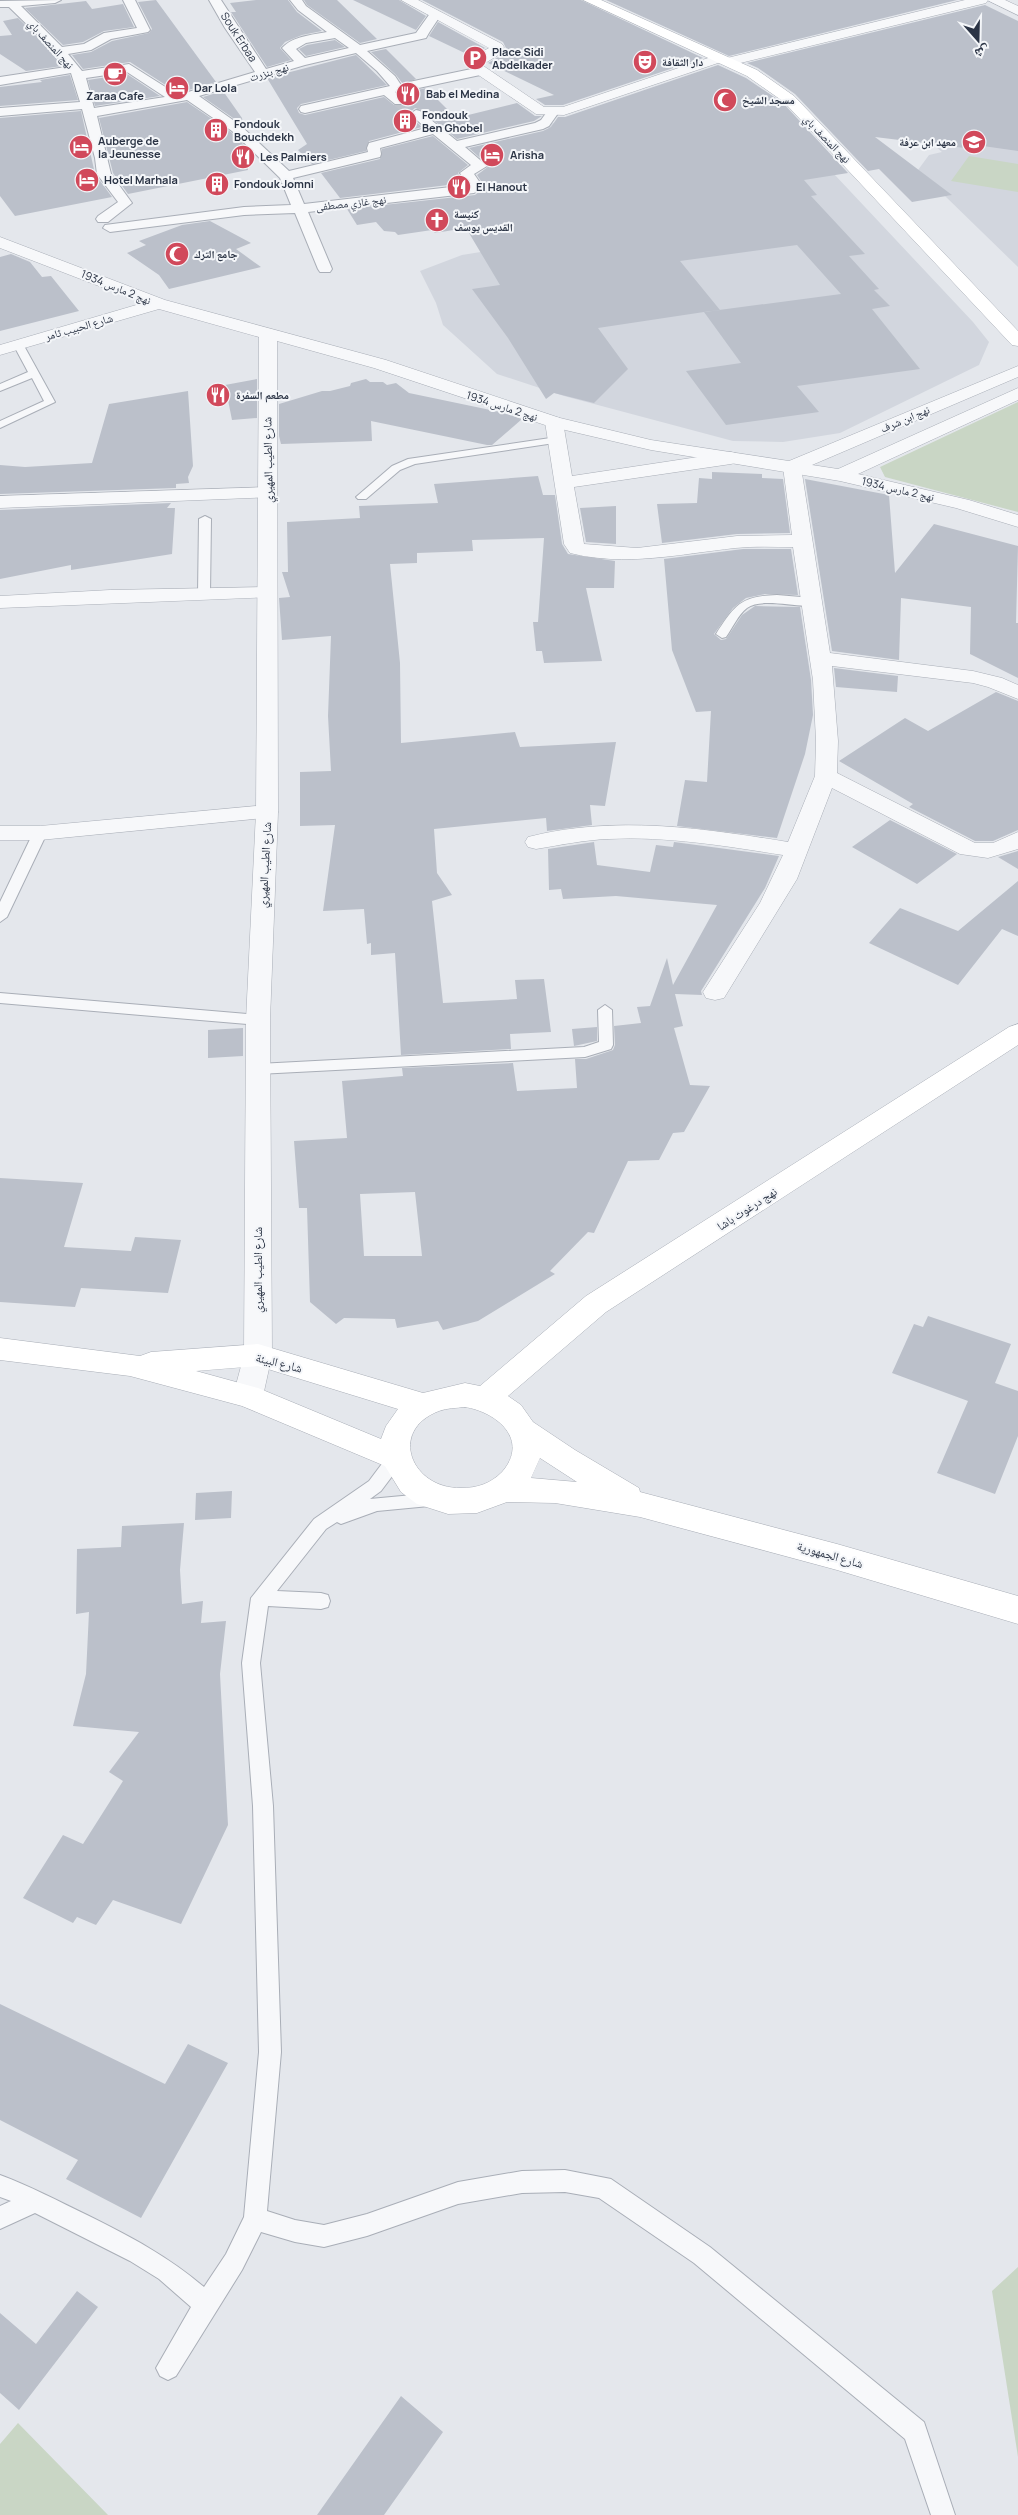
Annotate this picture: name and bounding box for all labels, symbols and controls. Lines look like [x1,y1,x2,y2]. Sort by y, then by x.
street label: Souk Erbaa [218,9,261,64]
north arrow [953,15,1003,65]
street label: نهج المنصف باي [24,16,78,73]
text: ش [972,41,993,64]
place label: Place Sidi Abdelkader [492,44,553,72]
parking icon: Place Sidi Abdelkader [462,45,488,71]
theatre icon: دار الثقافة [632,49,658,75]
place label: دار الثقافة [662,54,703,69]
street label: نهج بنزرت [247,59,290,84]
cafe icon: Zaraa Cafe [102,61,128,87]
hotel icon: Dar Lola [164,75,190,101]
place label: Dar Lola [194,80,237,95]
restaurant icon: Bab el Medina [395,81,421,107]
place label: Bab el Medina [426,86,499,101]
mosque icon: مسجد الشيخ [712,87,738,113]
place label: Zaraa Cafe [86,88,144,103]
place label: مسجد الشيخ [742,92,795,108]
place label: Fondouk Ben Ghobel [422,107,483,135]
building icon: Fondouk Ben Ghobel [392,108,418,134]
street label: نهج المنصف باي [799,111,854,167]
place label: Fondouk Bouchdekh [234,116,294,144]
building icon: Fondouk Bouchdekh [203,117,229,143]
school or university icon: معهد ابن عرفة [961,129,987,155]
place label: Auberge de la Jeunesse [98,133,161,161]
hotel icon: Auberge de la Jeunesse [68,134,94,160]
place label: معهد ابن عرفة [899,134,956,150]
hotel icon: Arisha [479,142,505,168]
restaurant icon: Les Palmiers [230,144,256,170]
place label: Arisha [510,147,544,162]
place label: Les Palmiers [260,149,327,164]
hotel icon: Hotel Marhala [74,167,100,193]
building icon: Fondouk Jomni [204,171,230,197]
place label: Hotel Marhala [104,172,178,187]
restaurant icon: El Hanout [446,174,472,200]
place label: Fondouk Jomni [234,176,314,191]
place label: El Hanout [476,179,527,194]
street label: نهج غازي مصطفى [315,191,387,215]
place label: كنيسة القديس يوسف [454,206,513,235]
church icon: كنيسة القديس يوسف [424,207,450,233]
mosque icon: جامع الترك [164,241,190,267]
place label: جامع الترك [194,246,238,262]
street label: نهج 2 مارس 1934 [79,266,153,307]
street label: شارع الحبيب ثامر [42,310,114,344]
restaurant icon: مطعم السفرة [205,382,231,408]
place label: مطعم السفرة [236,387,289,403]
street label: نهج 2 مارس 1934 [464,387,540,424]
street label: نهج ابن شرف [878,401,932,436]
street label: شارع الطيب المهيري [258,417,279,503]
street label: نهج 2 مارس 1934 [860,473,936,504]
street label: شارع الطيب المهيري [254,821,277,909]
street label: نهج درغوث باشا [713,1183,780,1234]
street label: شارع الطيب المهيري [249,1227,268,1313]
street label: شارع البيئة [254,1349,304,1377]
street label: شارع الجمهورية [795,1537,865,1572]

